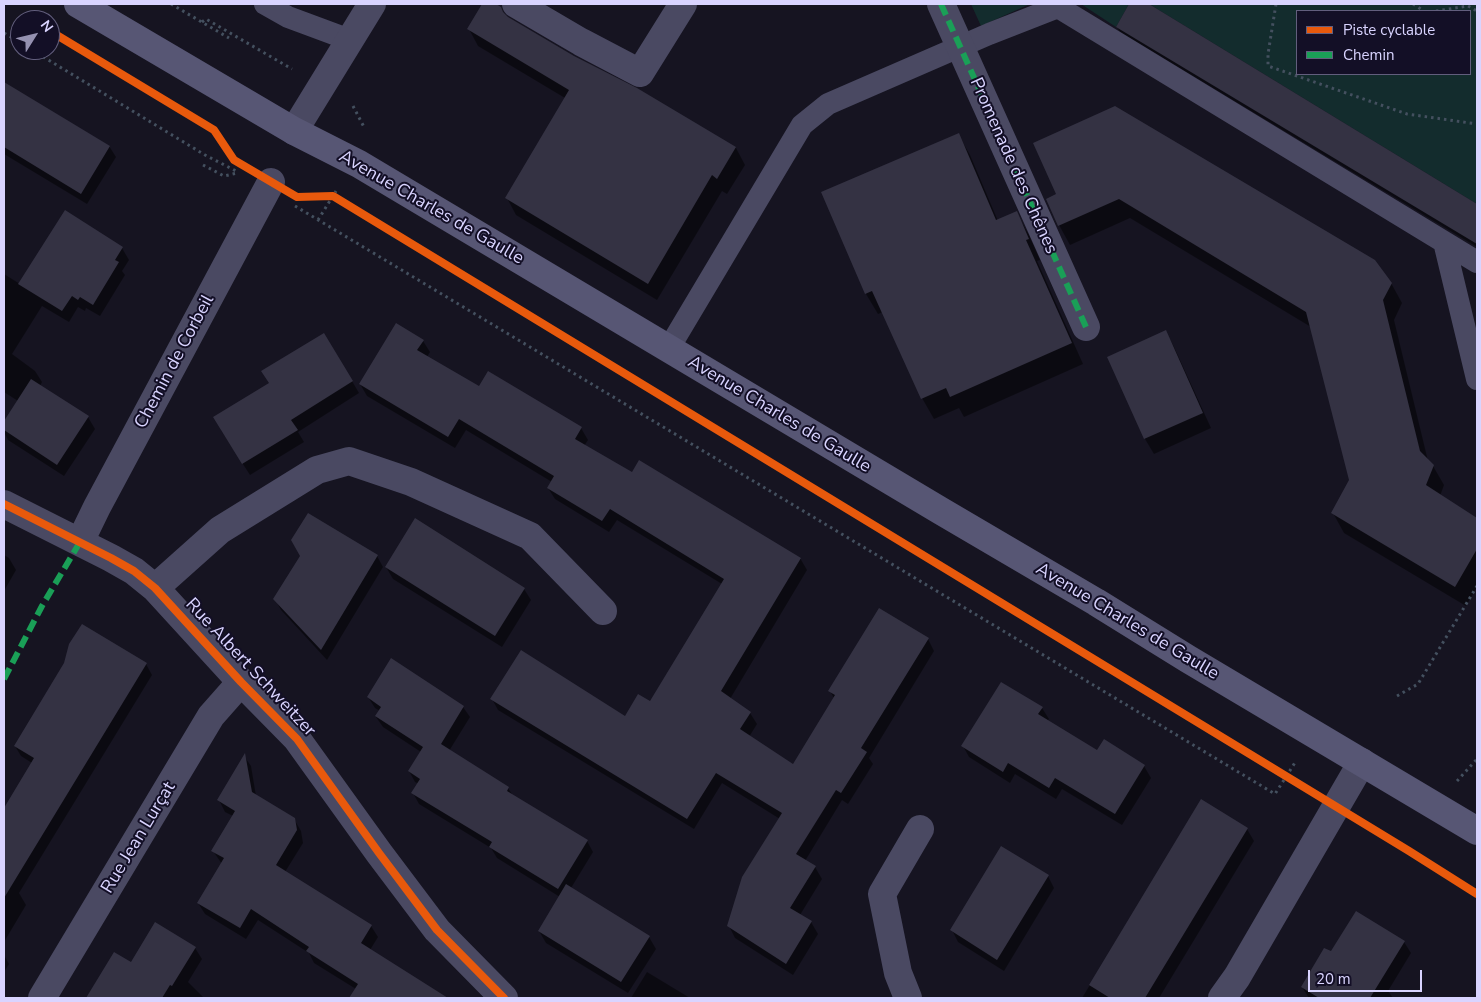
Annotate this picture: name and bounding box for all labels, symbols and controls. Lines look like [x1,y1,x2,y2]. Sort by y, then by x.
north arrow [10,10,60,60]
legend [1296,10,1471,75]
text: N [36,17,57,36]
text: Piste cyclable [1343,20,1435,40]
text: Chemin [1343,45,1394,65]
street label: Promenade des Chênes [964,74,1062,258]
street label: Avenue Charles de Gaulle [335,146,527,270]
street label: Chemin de Corbeil [131,291,219,433]
street label: Avenue Charles de Gaulle [684,352,874,478]
street label: Avenue Charles de Gaulle [1032,559,1222,685]
street label: Rue Albert Schweitzer [180,594,320,742]
street label: Rue Jean Lurçat [97,778,181,898]
scale bar [1311,960,1425,992]
text: 20 m [1316,969,1351,989]

